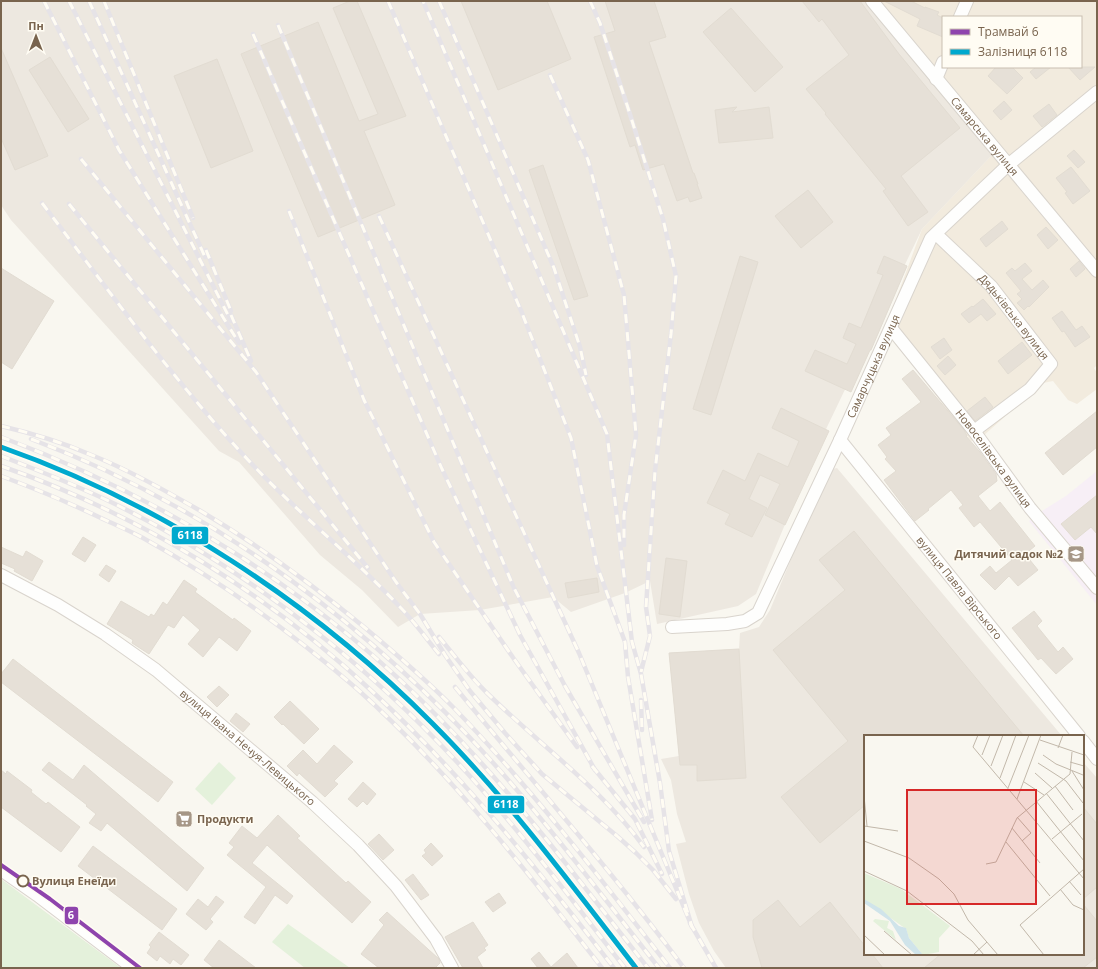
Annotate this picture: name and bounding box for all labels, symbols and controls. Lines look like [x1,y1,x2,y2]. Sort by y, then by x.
north arrow [16,16,56,56]
legend [942,16,1082,68]
text: Пн [28,18,44,33]
text: Трамвай 6 [978,23,1039,40]
text: Залізниця 6118 [978,43,1067,60]
street label: Самарська вулиця [948,93,1022,179]
street label: Дядьківська вулиця [976,270,1053,363]
street label: Самарчуцька вулиця [843,312,903,420]
street label: Новоселівська вулиця [952,406,1035,511]
line badge: 6118 [171,526,209,545]
text: 6118 [177,527,203,542]
street label: вулиця Павла Вірського [913,533,1006,643]
school or university icon: Дитячий садок №2 [1066,544,1086,564]
place label: Дитячий садок №2 [954,546,1063,561]
street label: вулиця Івана Нечуя-Левицького [177,686,319,809]
inset map [864,735,1084,955]
line badge: 6118 [487,795,525,814]
text: 6118 [493,796,519,811]
supermarket icon: Продукти [174,809,194,829]
place label: Продукти [197,811,253,826]
place label: Вулиця Енеїди [32,873,116,888]
marker: Вулиця Енеїди [16,874,30,888]
line badge: 6 [64,906,79,925]
text: 6 [68,907,74,922]

